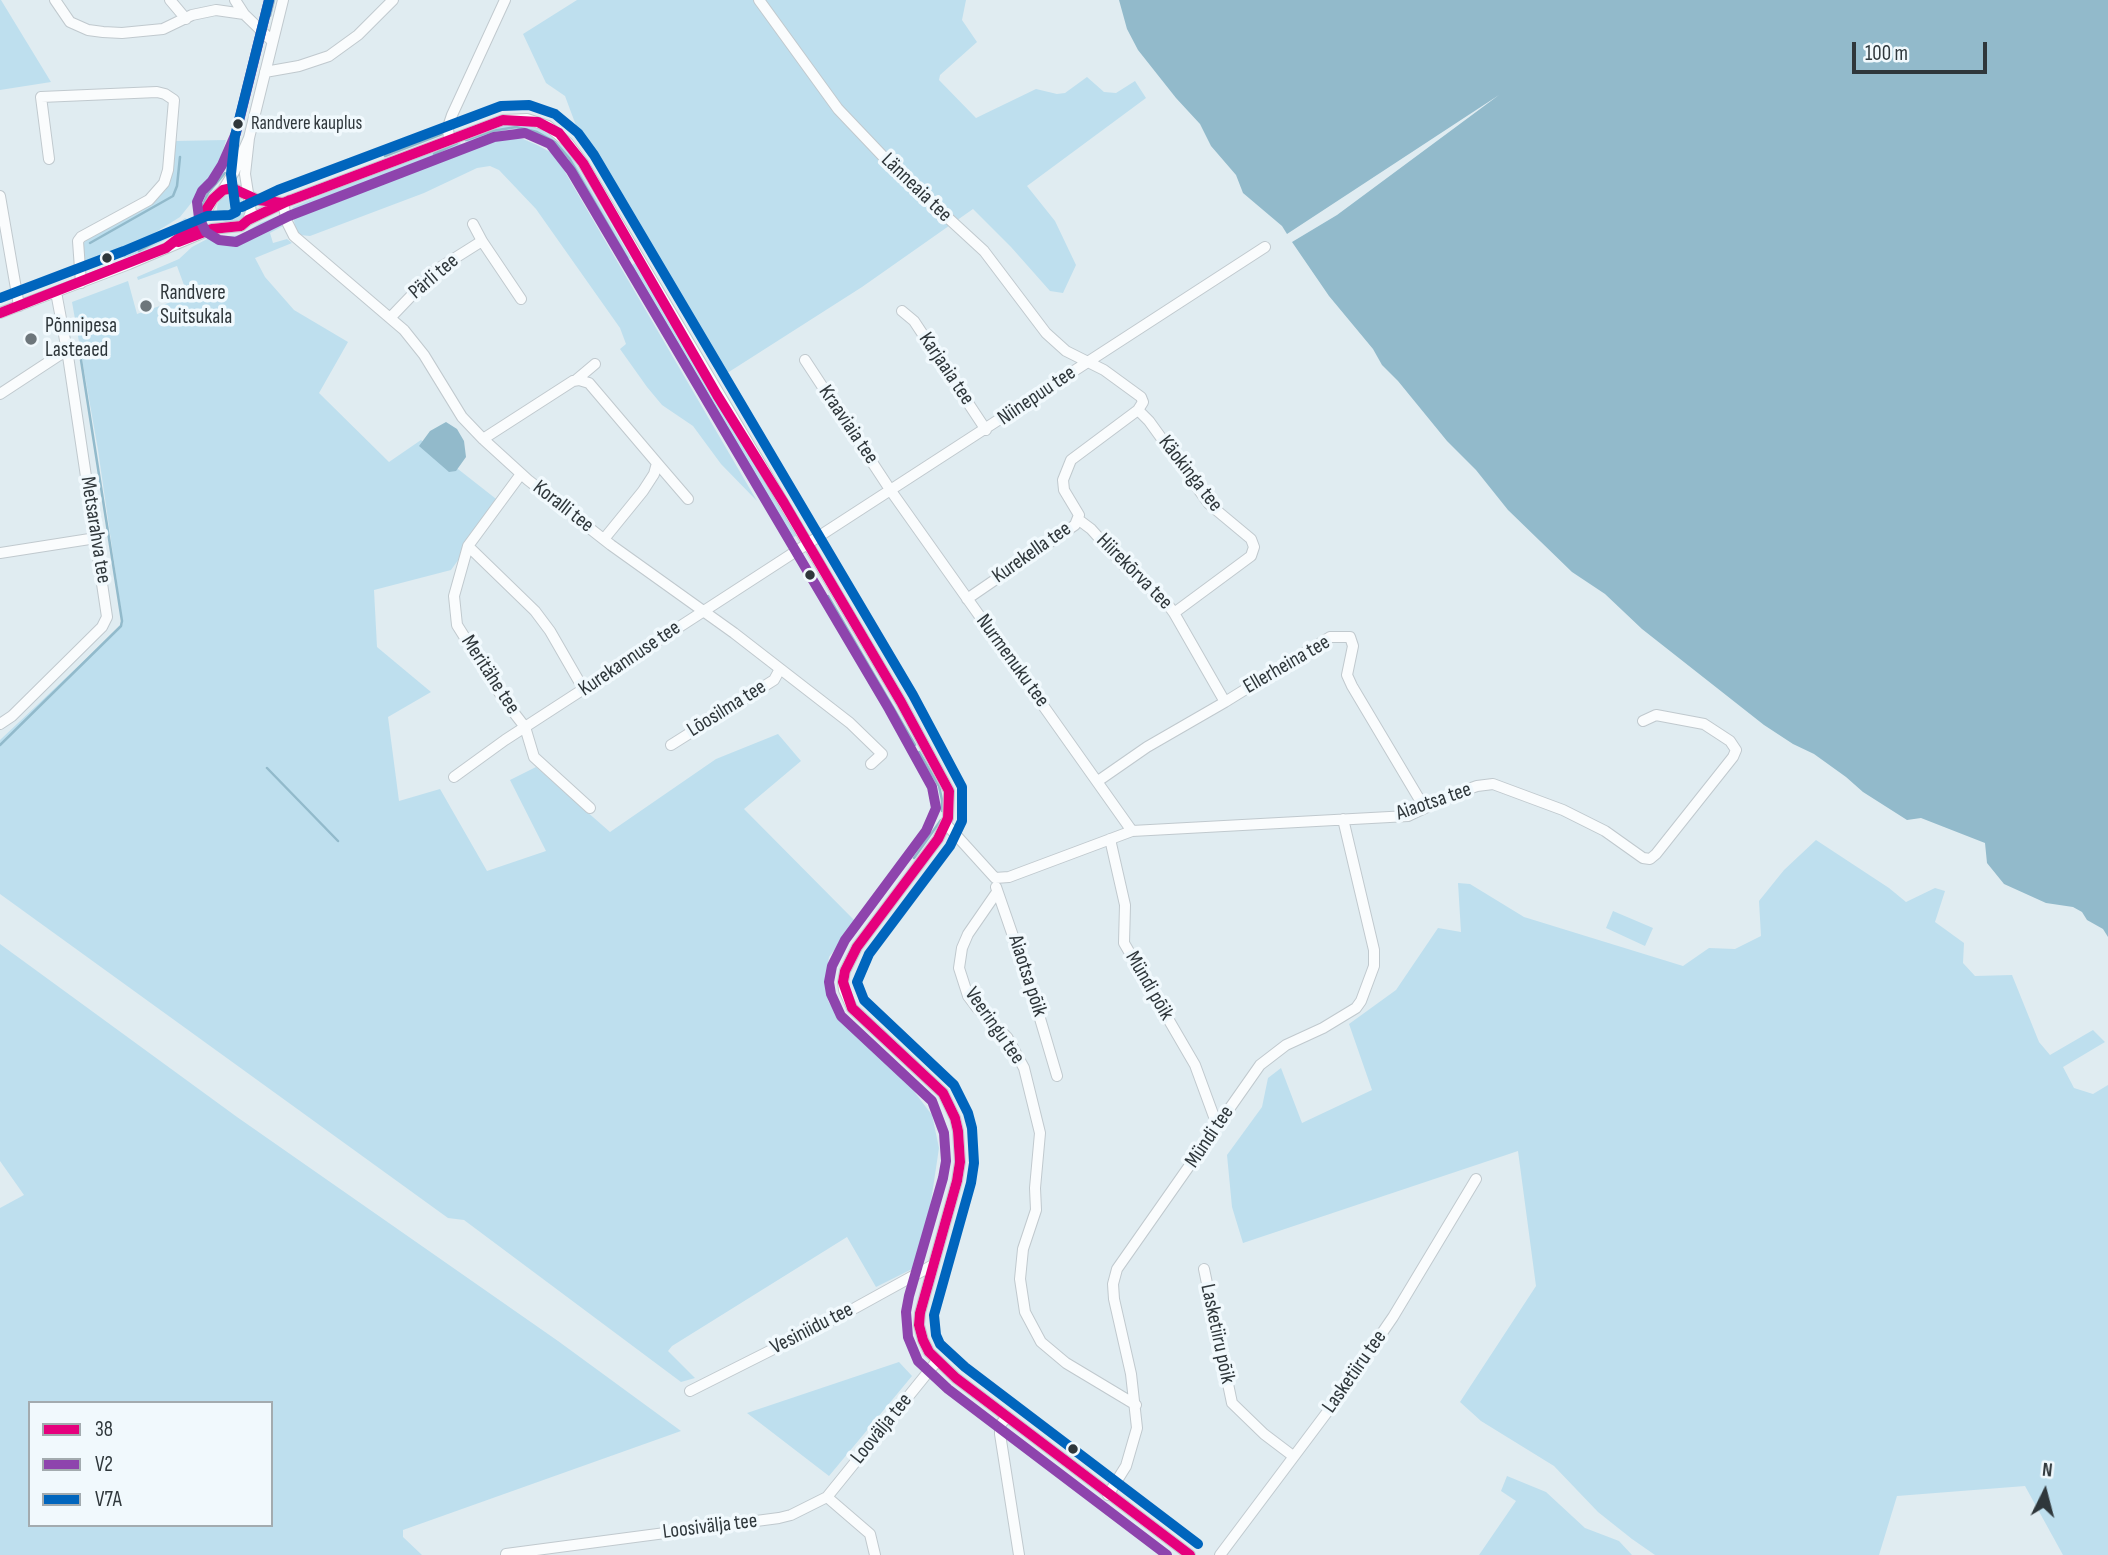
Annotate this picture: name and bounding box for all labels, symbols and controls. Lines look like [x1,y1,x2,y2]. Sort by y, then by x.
scale bar [1856,28,1991,72]
text: 100 m [1865,41,1908,66]
place label: Randvere kauplus [251,113,362,135]
marker: Randvere kauplus [231,117,245,131]
street label: Länneaia tee [875,148,957,228]
street label: Pärli tee [404,249,464,305]
unlabelled marker [100,251,114,265]
place label: Randvere Suitsukala [160,281,232,331]
marker: Randvere Suitsukala [138,298,154,314]
place label: Põnnipesa Lasteaed [45,314,117,364]
street label: Karjaaia tee [913,328,979,410]
marker: Põnnipesa Lasteaed [23,331,39,347]
street label: Niinepuu tee [993,361,1081,431]
street label: Kraaviaia tee [812,381,884,469]
street label: Käokinga tee [1152,431,1228,517]
street label: Metsarahva tee [74,475,116,585]
street label: Koralli tee [528,475,598,539]
street label: Kurekella tee [988,517,1076,589]
street label: Hiirekõrva tee [1091,529,1177,615]
unlabelled marker [803,568,817,582]
street label: Nurmenuku tee [970,610,1054,712]
street label: Kurekannuse tee [574,616,686,702]
street label: Ellerheina tee [1239,630,1335,700]
street label: Meritähe tee [455,631,525,719]
street label: Lõosilma tee [683,675,771,743]
street label: Aiaotsa tee [1393,777,1475,827]
street label: Aiaotsa põik [1002,932,1052,1020]
street label: Mündi põik [1119,947,1179,1025]
street label: Veeringu tee [958,983,1030,1069]
street label: Mündi tee [1180,1101,1240,1173]
street label: Lasketiiru põik [1194,1282,1240,1386]
street label: Vesiniidu tee [766,1297,858,1361]
street label: Lasketiiru tee [1317,1326,1393,1418]
street label: Loovälja tee [846,1389,918,1469]
legend [28,1401,273,1527]
text: 38 [95,1417,113,1442]
unlabelled marker [1066,1442,1080,1456]
text: V2 [95,1452,113,1477]
north arrow [2010,1457,2080,1527]
text: N [2041,1459,2053,1483]
text: V7A [95,1487,122,1512]
street label: Loosivälja tee [661,1509,759,1545]

